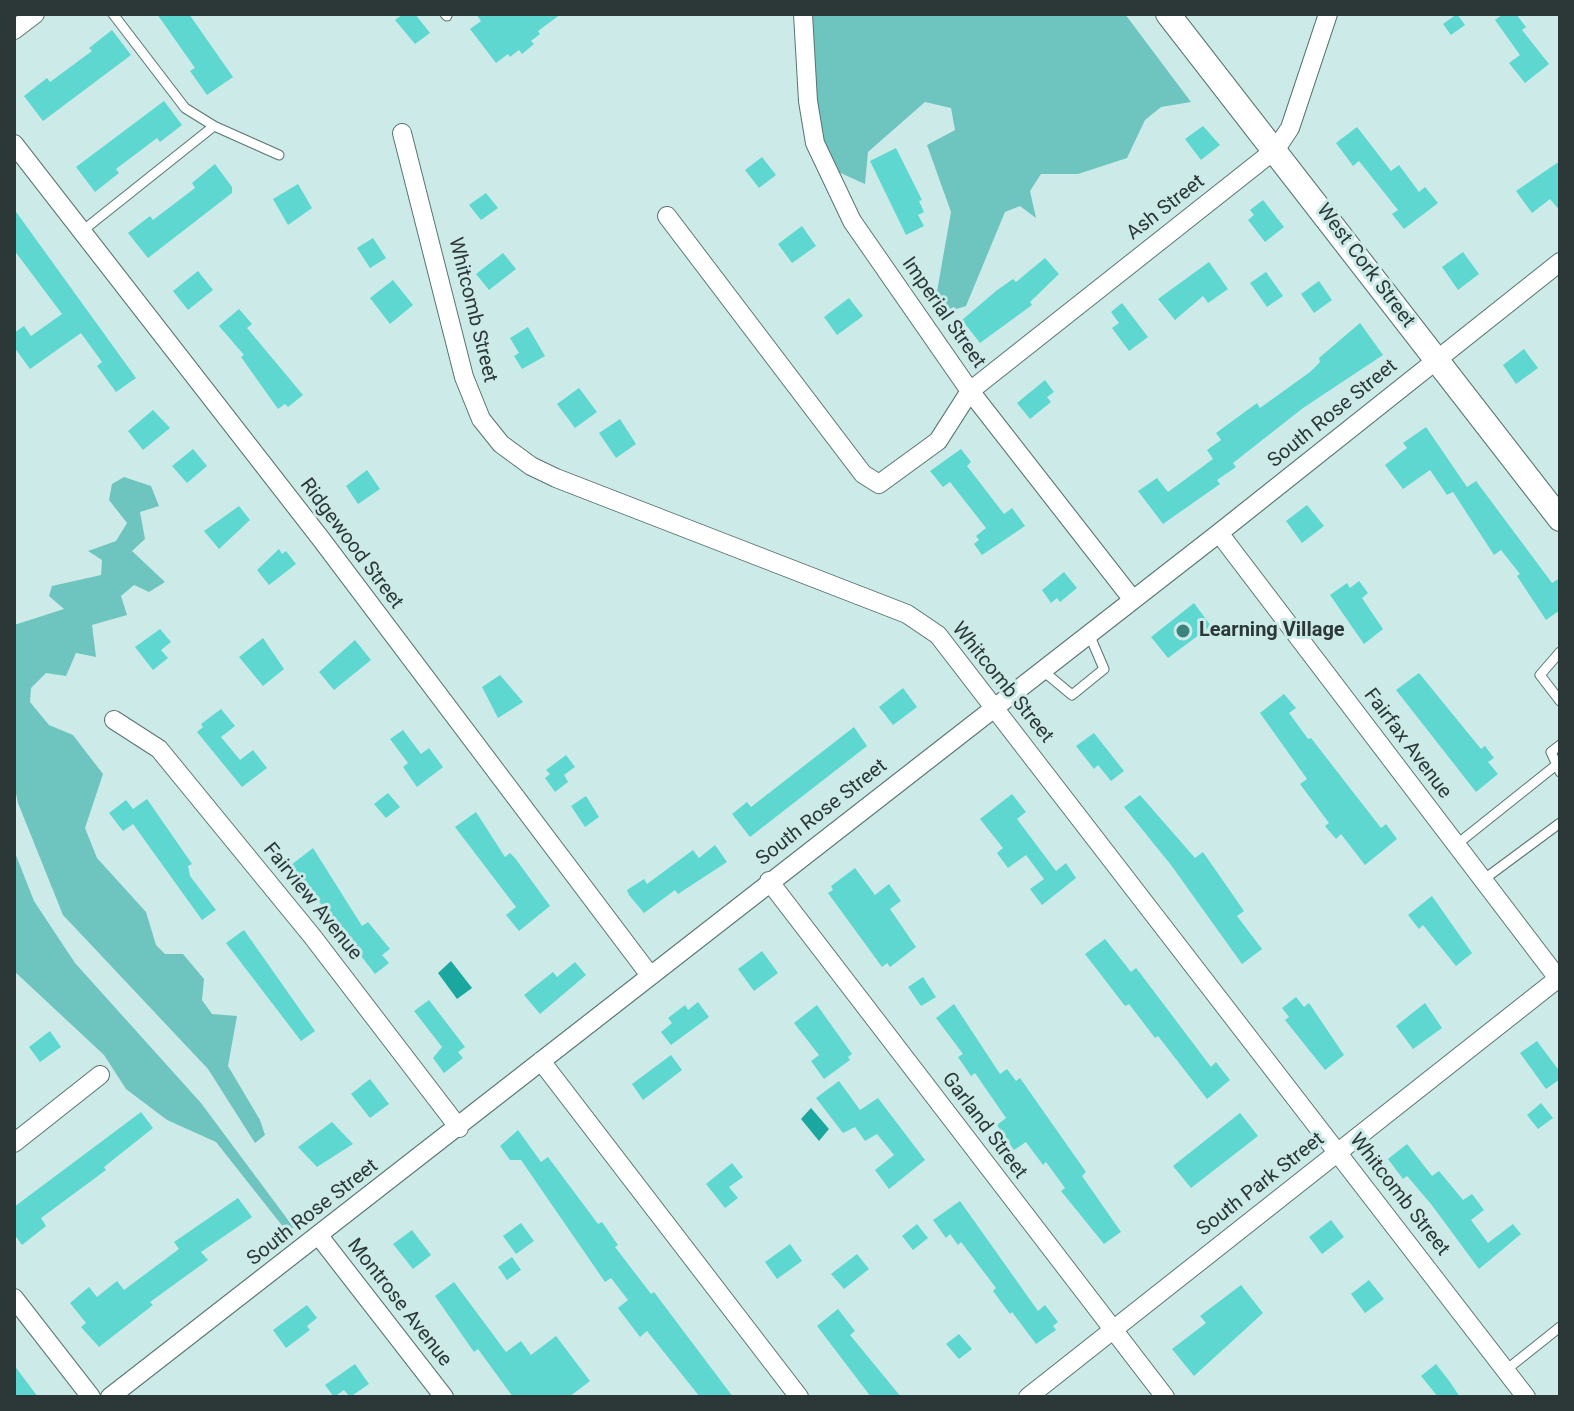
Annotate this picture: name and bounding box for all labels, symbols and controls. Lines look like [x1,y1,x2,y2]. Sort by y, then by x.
street label: Ash Street [1122,170,1210,246]
street label: West Cork Street [1311,199,1419,333]
street label: Whitcomb Street [442,235,502,385]
street label: Imperial Street [896,253,990,373]
street label: South Rose Street [1264,355,1402,473]
street label: Ridgewood Street [294,474,408,614]
street label: Whitcomb Street [946,618,1058,748]
place label: Learning Village [1199,619,1345,643]
marker: Learning Village [1174,622,1192,640]
street label: Fairfax Avenue [1358,684,1456,804]
street label: South Rose Street [752,755,892,871]
street label: Fairview Avenue [257,839,367,965]
street label: Garland Street [936,1068,1032,1184]
street label: South Park Street [1193,1128,1329,1242]
street label: Whitcomb Street [1344,1129,1454,1261]
street label: South Rose Street [243,1155,383,1271]
street label: Montrose Avenue [342,1234,456,1372]

